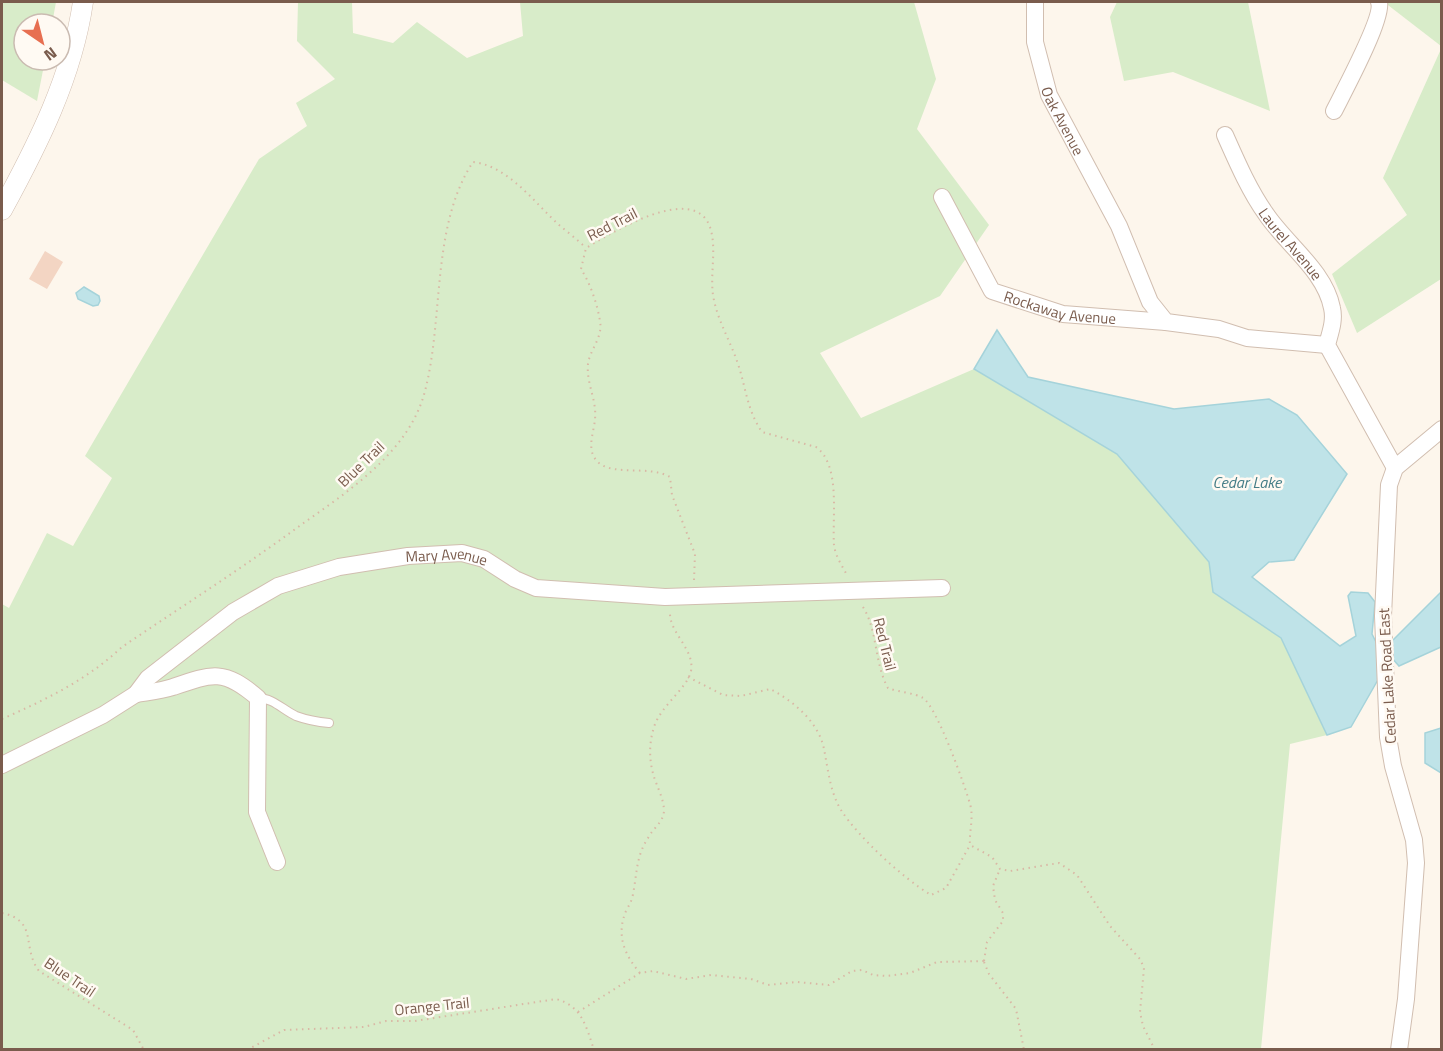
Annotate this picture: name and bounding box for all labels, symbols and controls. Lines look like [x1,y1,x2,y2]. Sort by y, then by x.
north arrow [12,12,72,72]
text: N [39,41,62,67]
street label: Oak Avenue [1036,84,1091,159]
street label: Red Trail [583,201,641,247]
street label: Laurel Avenue [1253,203,1329,285]
street label: Rockaway Avenue [1001,284,1117,330]
street label: Blue Trail [332,436,390,492]
water label: Cedar Lake [1213,470,1283,494]
street label: Mary Avenue [405,541,490,571]
street label: Cedar Lake Road East [1372,607,1402,744]
street label: Red Trail [867,615,903,673]
street label: Blue Trail [40,951,100,1003]
street label: Orange Trail [393,991,471,1021]

